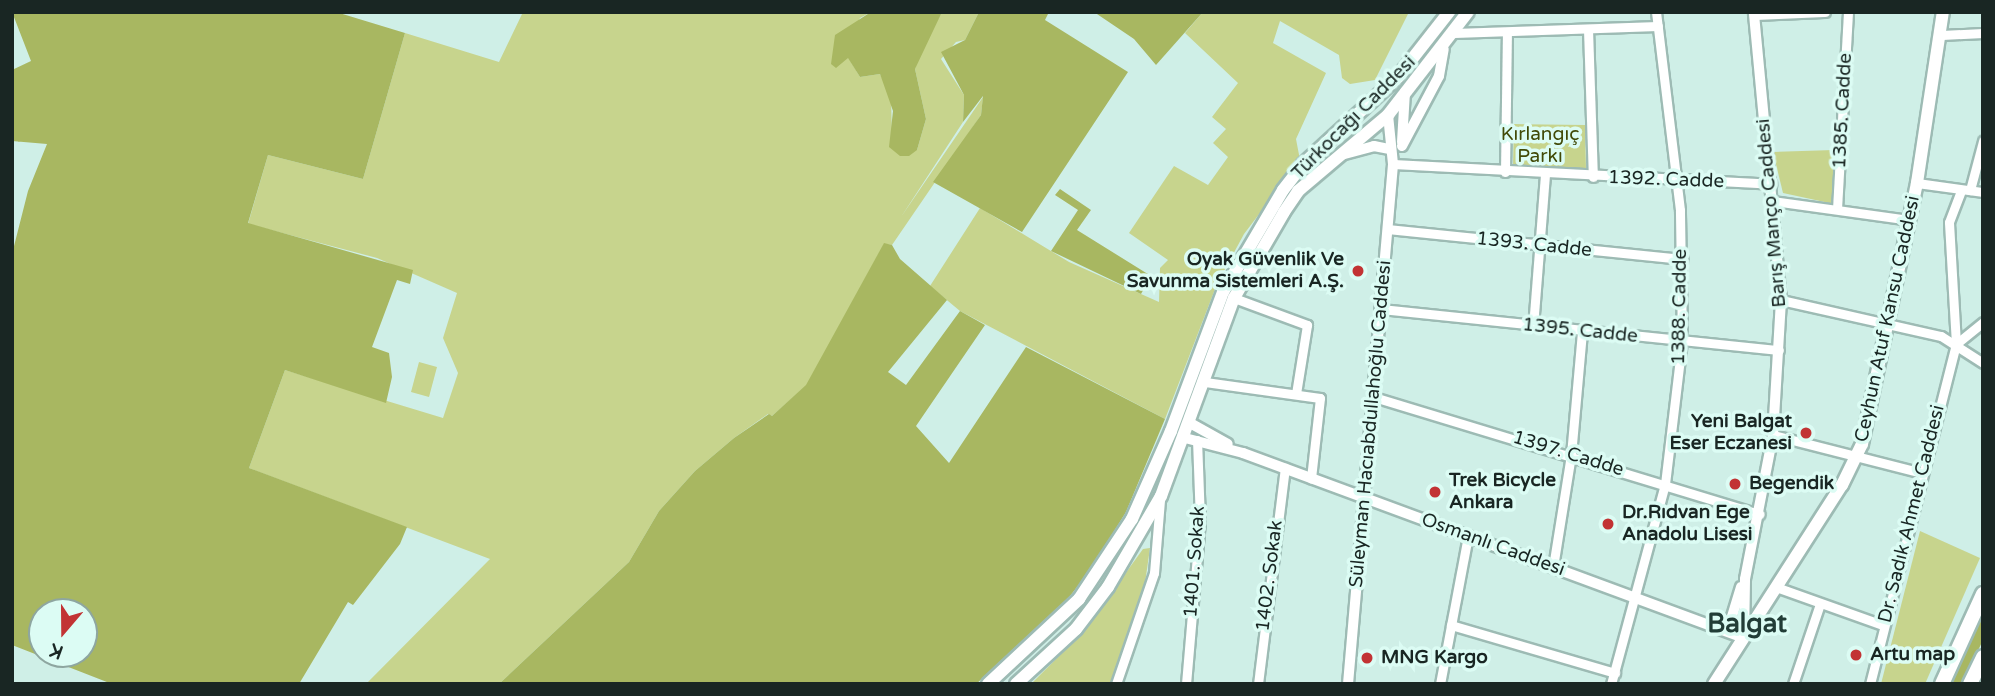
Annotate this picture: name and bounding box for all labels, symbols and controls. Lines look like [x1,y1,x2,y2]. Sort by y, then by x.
street label: Türkocağı Caddesi [1287,51,1421,185]
street label: 1385. Cadde [1829,52,1857,170]
street label: Barış Manço Caddesi [1752,118,1792,308]
park label: Kırlangıç Parkı [1501,124,1579,168]
street label: 1392. Cadde [1608,167,1724,193]
street label: Ceyhun Atuf Kansu Caddesi [1851,194,1925,444]
street label: 1393. Cadde [1475,228,1593,262]
place label: Oyak Güvenlik Ve Savunma Sistemleri A.Ş. [1127,249,1344,293]
street label: 1388. Cadde [1668,249,1692,365]
street label: Süleyman Hacıabdullahoğlu Caddesi [1345,259,1397,589]
marker: Oyak Güvenlik Ve Savunma Sistemleri A.Ş. [1350,263,1366,279]
street label: 1395. Cadde [1521,314,1639,348]
street label: Dr. Sadık Ahmet Caddesi [1874,403,1950,625]
place label: Yeni Balgat Eser Eczanesi [1670,411,1792,455]
marker: Yeni Balgat Eser Eczanesi [1798,425,1814,441]
street label: 1397. Cadde [1510,426,1626,482]
place label: Trek Bicycle Ankara [1449,470,1556,514]
place label: Begendik [1749,473,1834,495]
marker: Begendik [1727,476,1743,492]
marker: Trek Bicycle Ankara [1427,484,1443,500]
place label: Dr.Rıdvan Ege Anadolu Lisesi [1622,502,1752,546]
street label: 1401. Sokak [1180,505,1210,619]
street label: Osmanlı Caddesi [1418,508,1568,582]
marker: Dr.Rıdvan Ege Anadolu Lisesi [1600,516,1616,532]
street label: 1402. Sokak [1252,519,1288,633]
north arrow [28,598,98,668]
district label: Balgat [1707,608,1787,640]
text: K [47,638,66,663]
place label: Artu map [1870,644,1955,666]
place label: MNG Kargo [1381,647,1488,669]
marker: Artu map [1848,647,1864,663]
marker: MNG Kargo [1359,650,1375,666]

